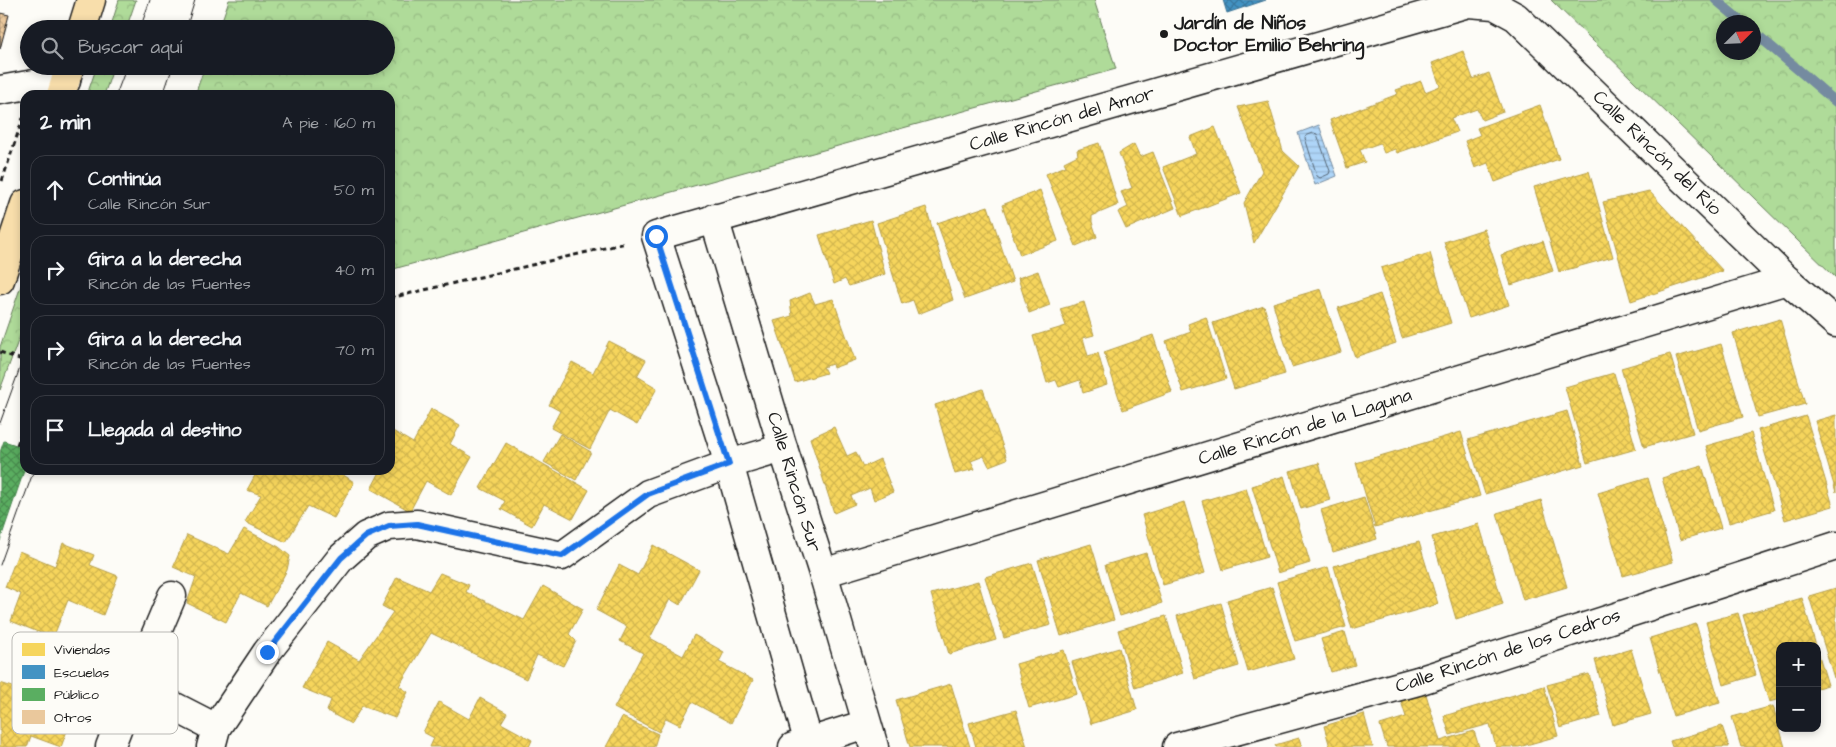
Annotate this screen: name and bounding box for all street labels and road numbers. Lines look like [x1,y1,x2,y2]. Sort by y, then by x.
street label: Calle Rincón del Amor [966,79,1158,158]
street label: Calle Rincón del Río [1586,84,1728,222]
street label: Calle Rincón de la Laguna [1195,382,1416,473]
street label: Calle Rincón Sur [760,409,828,556]
street label: Calle Rincón de los Cedros [1392,602,1624,700]

